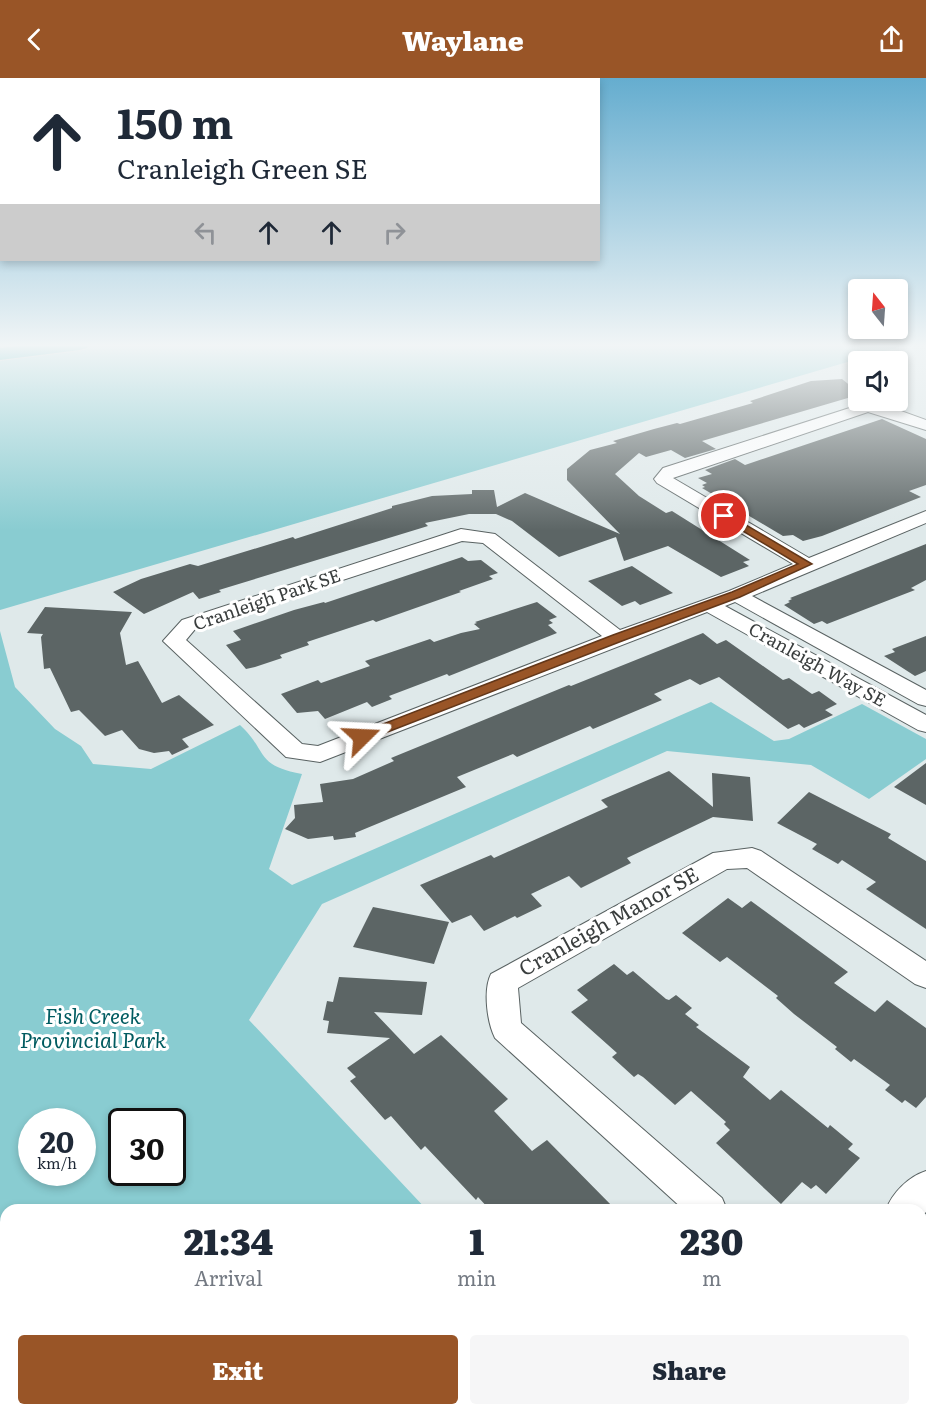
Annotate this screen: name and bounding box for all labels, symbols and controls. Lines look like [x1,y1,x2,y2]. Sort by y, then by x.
text: Waylane [402,19,524,59]
icon: back [18,23,51,56]
icon: share [875,23,908,56]
text: 150 m [117,90,233,152]
icon: ahead [18,102,96,180]
text: Cranleigh Green SE [117,147,368,187]
icon: left [189,216,222,249]
icon: ahead [252,216,285,249]
icon: ahead [315,216,348,249]
icon: right [378,216,411,249]
north arrow [848,279,908,339]
map controls [848,279,908,411]
button: sound [848,351,908,411]
pin [698,490,749,541]
icon: arrive [707,499,740,532]
street label: Cranleigh Park SE [189,561,344,636]
street label: Cranleigh Way SE [744,615,891,713]
position arrow [330,705,394,769]
street label: Cranleigh Manor SE [512,857,703,982]
park label: Fish Creek Provincial Park [20,999,167,1054]
speed limit sign: 30 [108,1108,186,1186]
text: 20 [40,1118,74,1162]
text: km/h [37,1151,77,1174]
text: 21:34 [184,1213,273,1266]
text: 1 [469,1213,484,1266]
text: 230 [680,1213,743,1266]
text: Arrival [194,1262,263,1292]
text: min [457,1262,496,1292]
text: m [702,1262,721,1292]
button: Exit [18,1335,458,1404]
button: Share [470,1335,909,1404]

